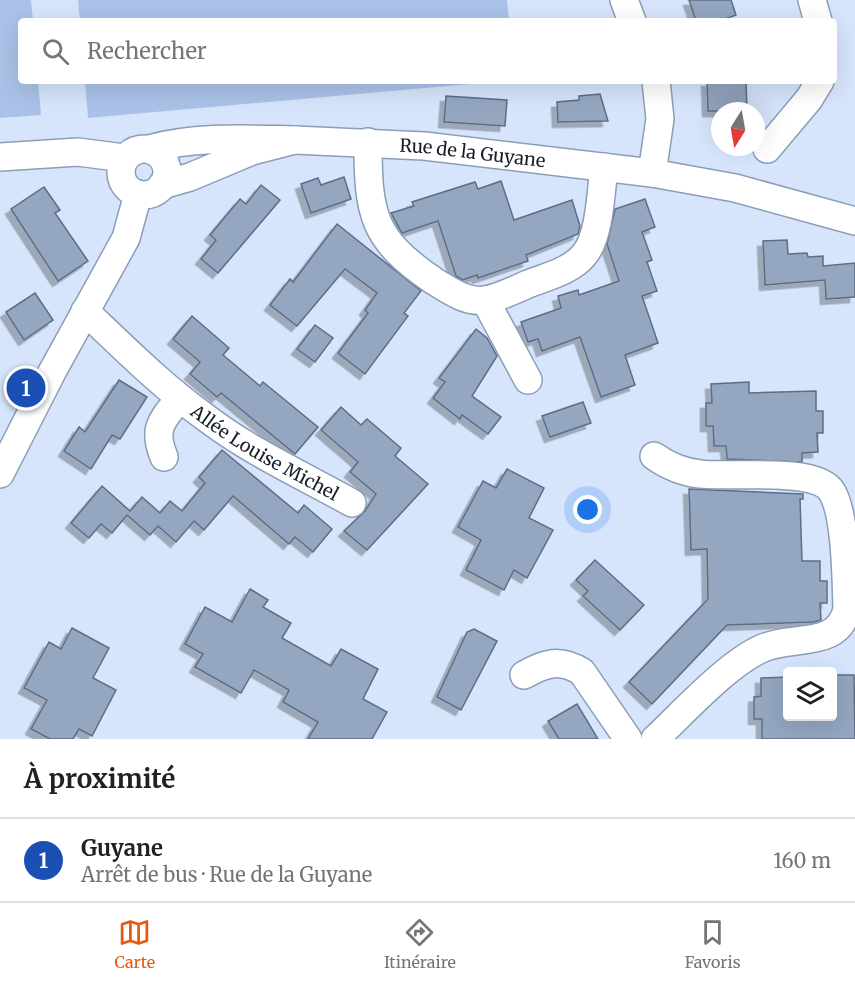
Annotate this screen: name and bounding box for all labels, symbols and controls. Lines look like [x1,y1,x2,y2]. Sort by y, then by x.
search box [18,18,837,84]
icon: search [39,35,72,68]
text: Rechercher [87,37,207,65]
north arrow [711,102,765,156]
street label: Rue de la Guyane [399,133,547,172]
pin: 1 [6,366,46,410]
street label: Allée Louise Michel [186,399,343,505]
your location [573,495,602,524]
map controls [783,667,837,721]
button: layers [783,667,837,721]
text: À proximité [24,762,175,795]
text: Guyane [81,834,163,862]
text: 1 [39,848,48,873]
text: 160 m [773,848,831,873]
text: Arrêt de bus · Rue de la Guyane [81,862,372,887]
tab: Carte [114,916,155,972]
tab: Itinéraire [384,916,456,972]
tab: Favoris [685,916,741,972]

